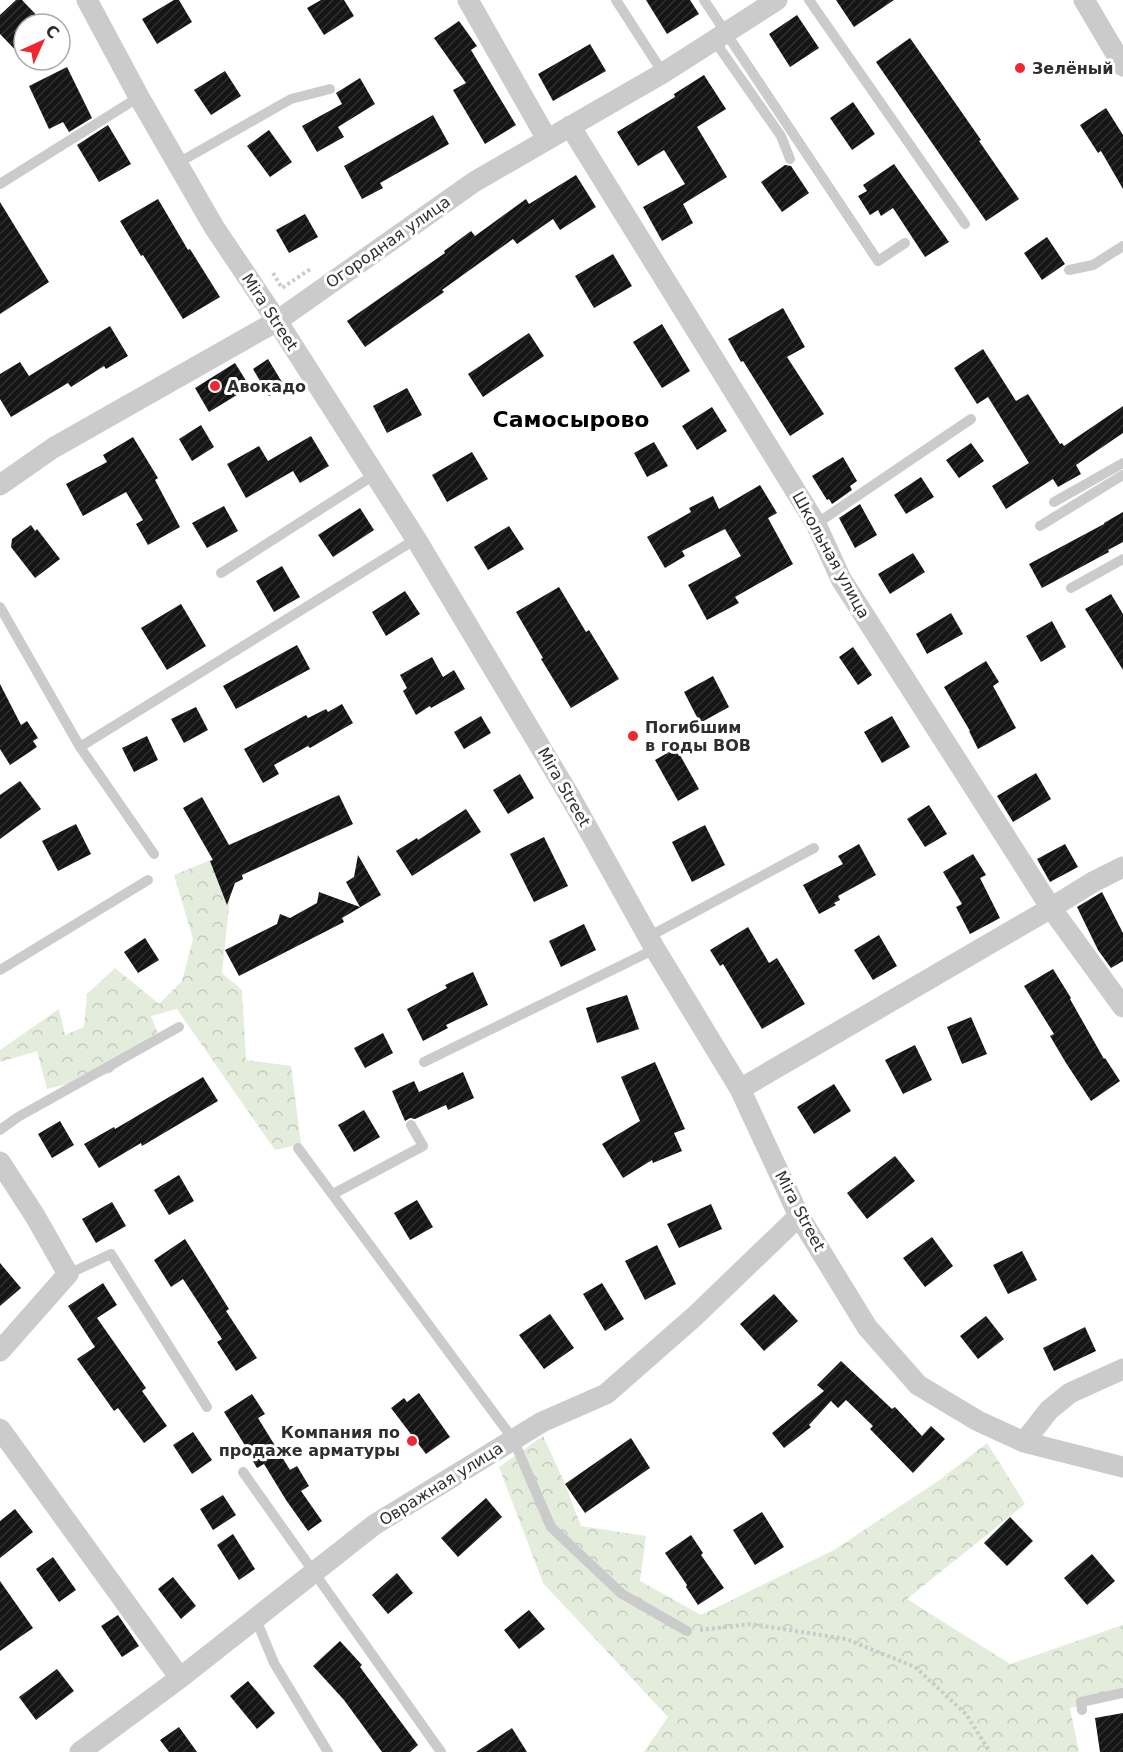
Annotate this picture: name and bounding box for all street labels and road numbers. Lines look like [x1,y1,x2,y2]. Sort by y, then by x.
street label: Огородная улица [322,192,454,292]
street label: Mira Street [238,270,302,354]
street label: Школьная улица [788,488,874,622]
street label: Mira Street [534,744,594,830]
street label: Mira Street [771,1168,829,1254]
street label: Овражная улица [376,1438,506,1530]

